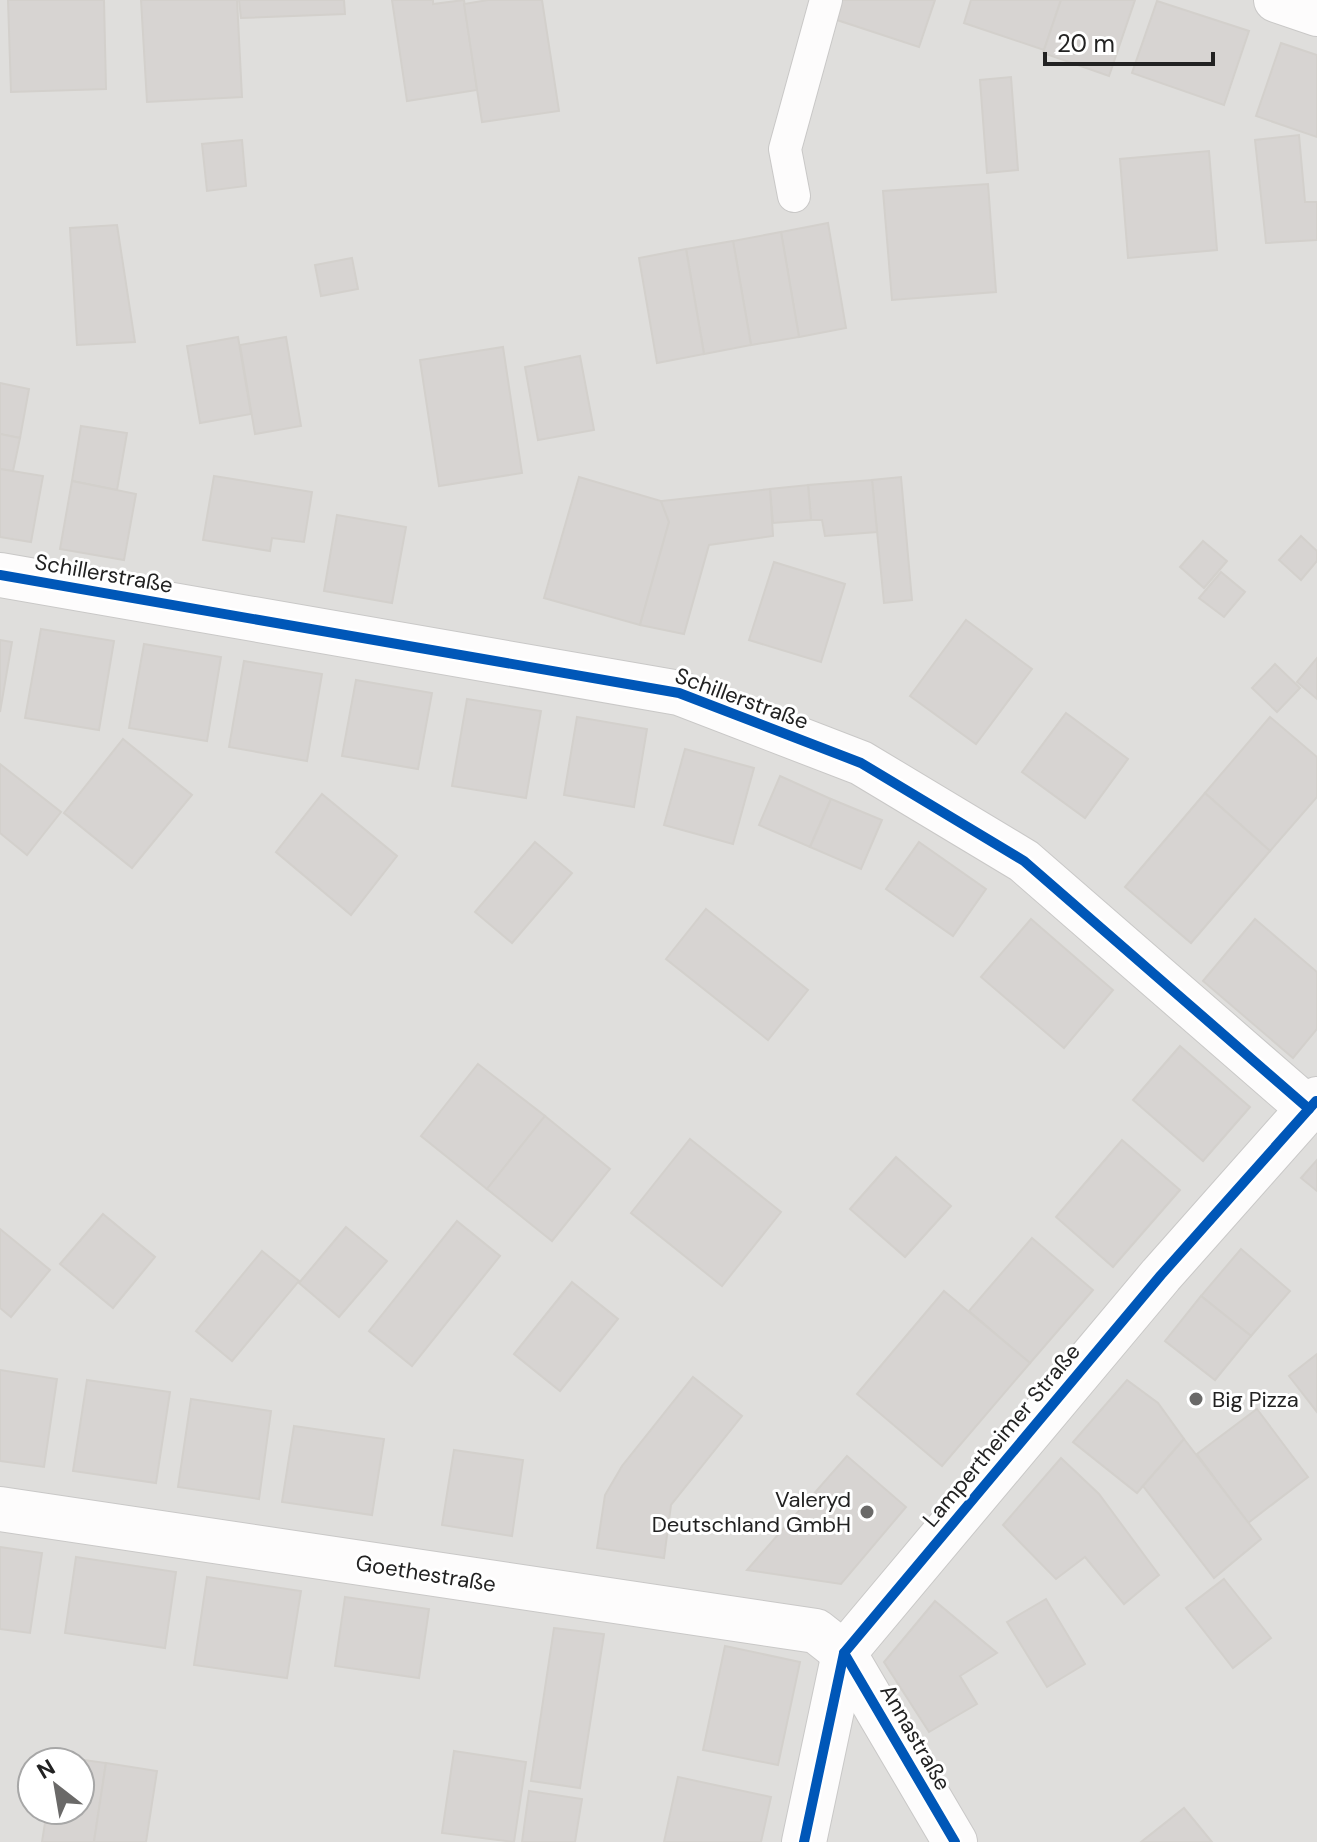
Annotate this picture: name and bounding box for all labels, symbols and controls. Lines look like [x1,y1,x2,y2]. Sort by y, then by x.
scale bar [1045,16,1213,66]
text: 20 m [1057,28,1115,59]
street label: Schillerstraße [33,547,175,600]
street label: Schillerstraße [671,661,812,736]
street label: Lampertheimer Straße [916,1338,1087,1533]
place label: Big Pizza [1212,1385,1299,1414]
marker: Big Pizza [1187,1390,1205,1408]
place label: Valeryd Deutschland GmbH [652,1485,851,1539]
marker: Valeryd Deutschland GmbH [858,1503,876,1521]
street label: Goethestraße [354,1548,498,1599]
street label: Annastraße [874,1679,958,1796]
north arrow [16,1746,96,1826]
text: N [32,1753,60,1786]

